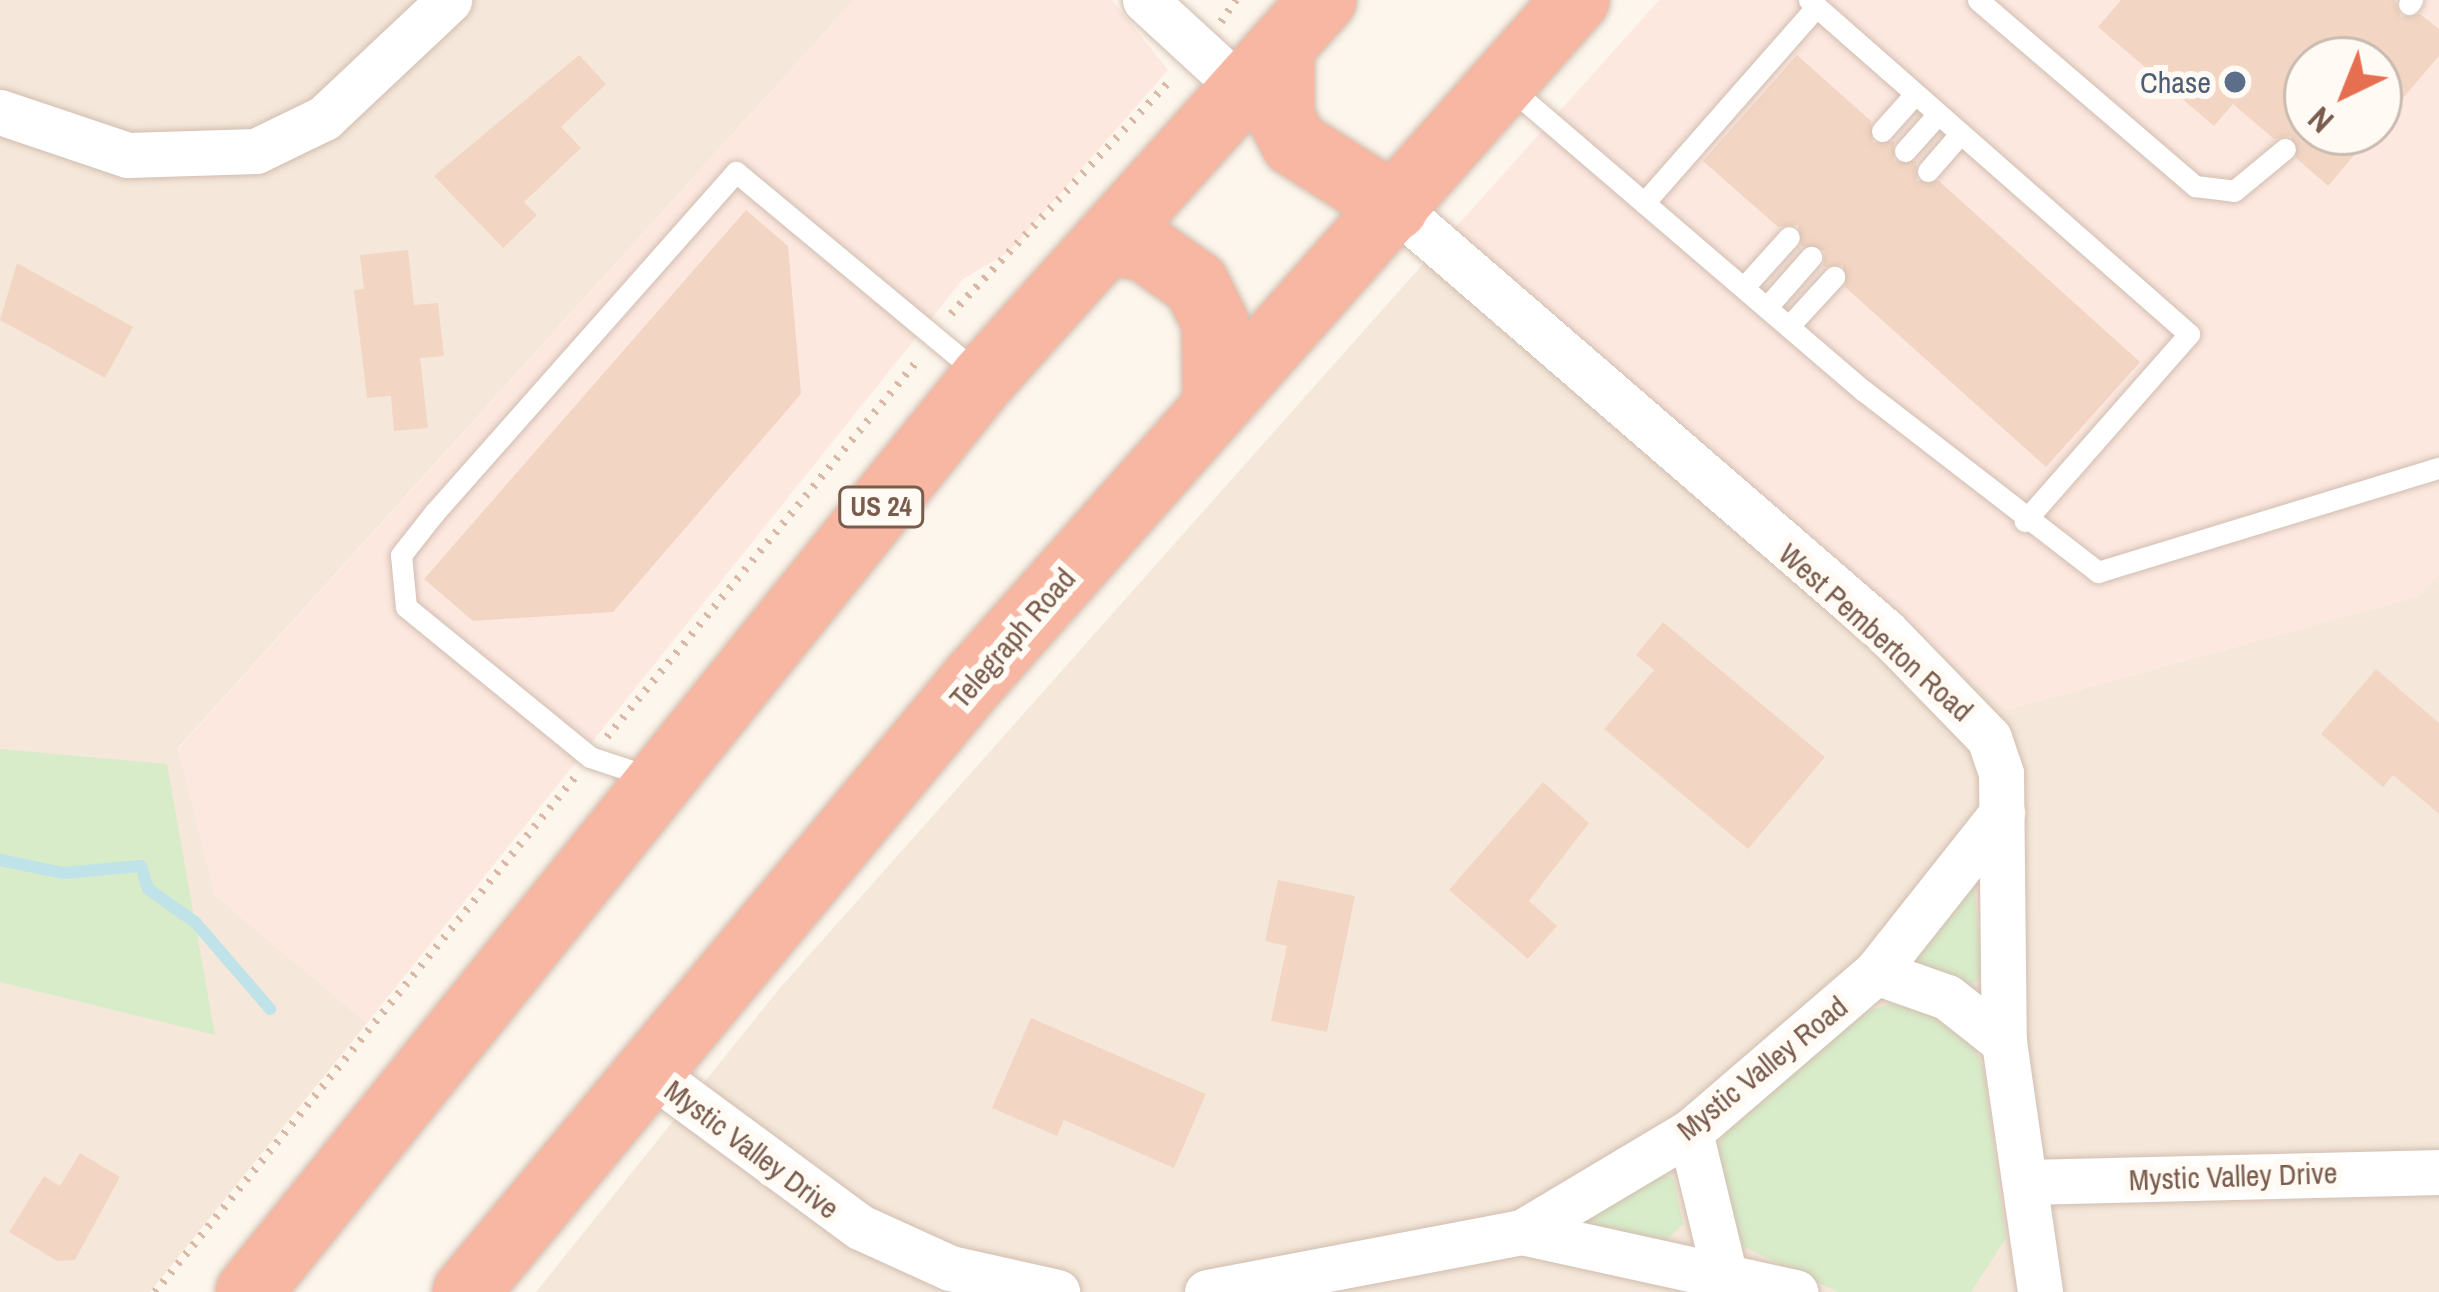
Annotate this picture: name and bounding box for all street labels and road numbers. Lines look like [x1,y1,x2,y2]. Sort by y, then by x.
road number: US 24 [836,486,926,528]
street label: West Pemberton Road [1772,536,1980,728]
street label: Telegraph Road [941,561,1083,715]
street label: Mystic Valley Road [1670,988,1854,1148]
street label: Mystic Valley Drive [658,1072,846,1226]
street label: Mystic Valley Drive [2128,1154,2338,1198]

